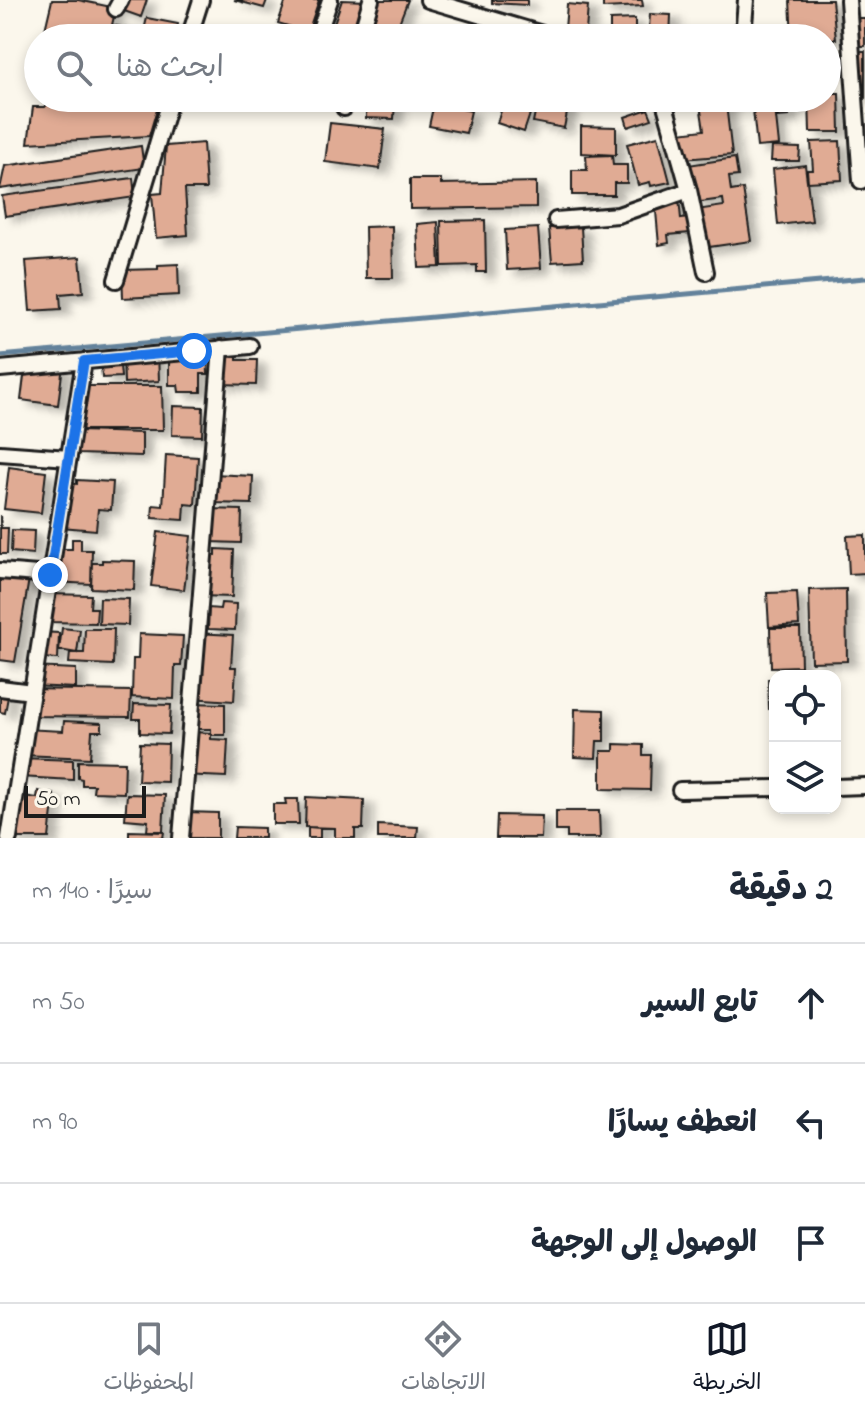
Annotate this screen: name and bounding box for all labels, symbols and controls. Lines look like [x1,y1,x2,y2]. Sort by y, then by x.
search box [24,24,841,112]
icon: search [52,46,96,90]
text: ابحث هنا [116,47,224,91]
route start [176,333,212,369]
route end [32,557,68,593]
map controls [769,670,841,814]
button: locate [769,670,841,742]
button: layers [769,742,841,814]
scale bar [24,782,146,818]
text: 50 m [36,784,81,816]
text: 2 دقيقة [729,866,833,916]
text: سيرًا · 140 m [32,873,153,911]
icon: ahead [789,981,833,1025]
text: تابع السير [643,982,757,1026]
text: 50 m [32,984,85,1022]
icon: left [789,1101,833,1145]
text: انعطف يسارًا [608,1102,757,1146]
text: 90 m [32,1104,78,1142]
icon: arrive [789,1221,833,1265]
text: الوصول إلى الوجهة [531,1222,757,1266]
tab: المحفوظات [103,1317,194,1401]
tab: الاتجاهات [401,1317,486,1401]
tab: الخريطة [693,1317,762,1401]

